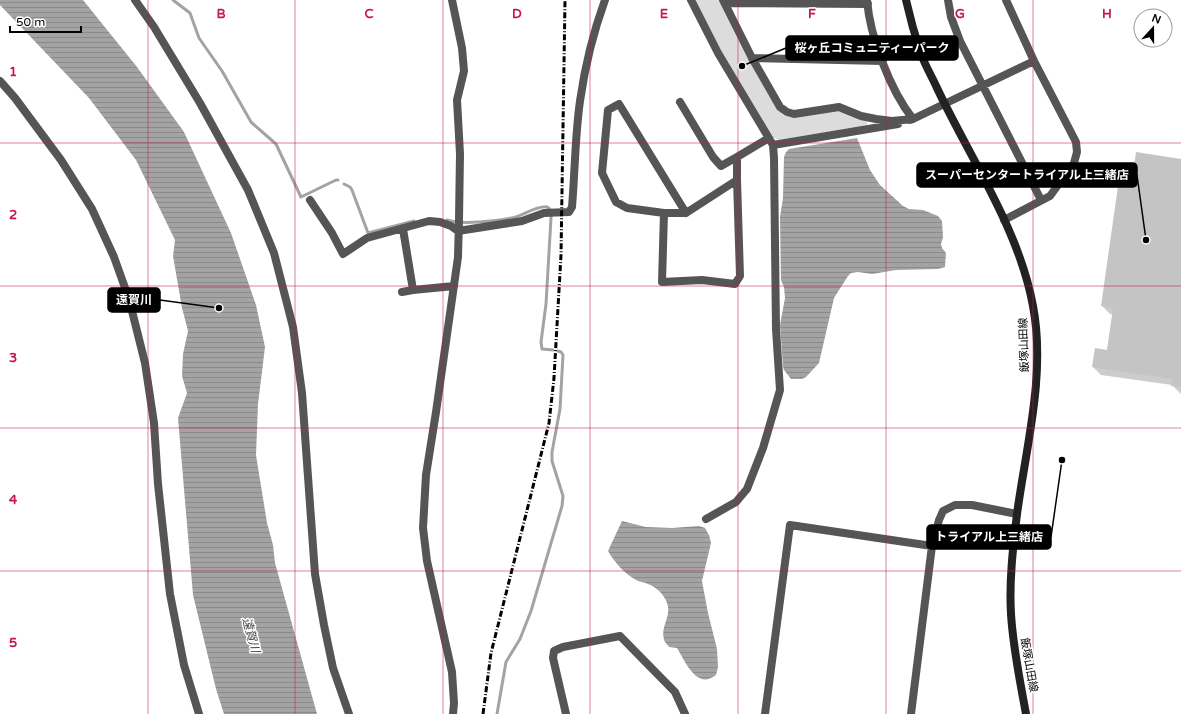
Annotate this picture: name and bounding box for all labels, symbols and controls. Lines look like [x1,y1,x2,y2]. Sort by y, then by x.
text: B [216,6,226,22]
text: C [364,6,374,22]
text: D [512,6,522,22]
text: E [660,6,668,22]
text: F [808,6,816,22]
text: G [955,6,965,22]
text: H [1102,6,1112,22]
scale bar [10,8,81,34]
north arrow [1133,8,1173,48]
text: N [1150,11,1163,27]
text: 50 m [16,15,45,29]
callout: 桜ヶ丘コミュニティーパーク [786,36,958,60]
text: 桜ヶ丘コミュニティーパーク [794,41,950,55]
text: 1 [9,64,17,80]
callout: スーパーセンタートライアル上三緒店 [917,163,1137,187]
text: スーパーセンタートライアル上三緒店 [925,168,1129,182]
text: 2 [9,207,17,223]
callout: 遠賀川 [108,288,160,312]
text: 遠賀川 [116,293,152,307]
street label: 飯塚山田線 [1017,317,1031,373]
text: 3 [9,350,17,366]
text: 4 [9,492,18,508]
callout: トライアル上三緒店 [927,525,1051,549]
text: トライアル上三緒店 [935,530,1043,544]
water label: 遠賀川 [240,616,263,656]
text: 5 [9,635,17,651]
street label: 飯塚山田線 [1018,637,1040,693]

